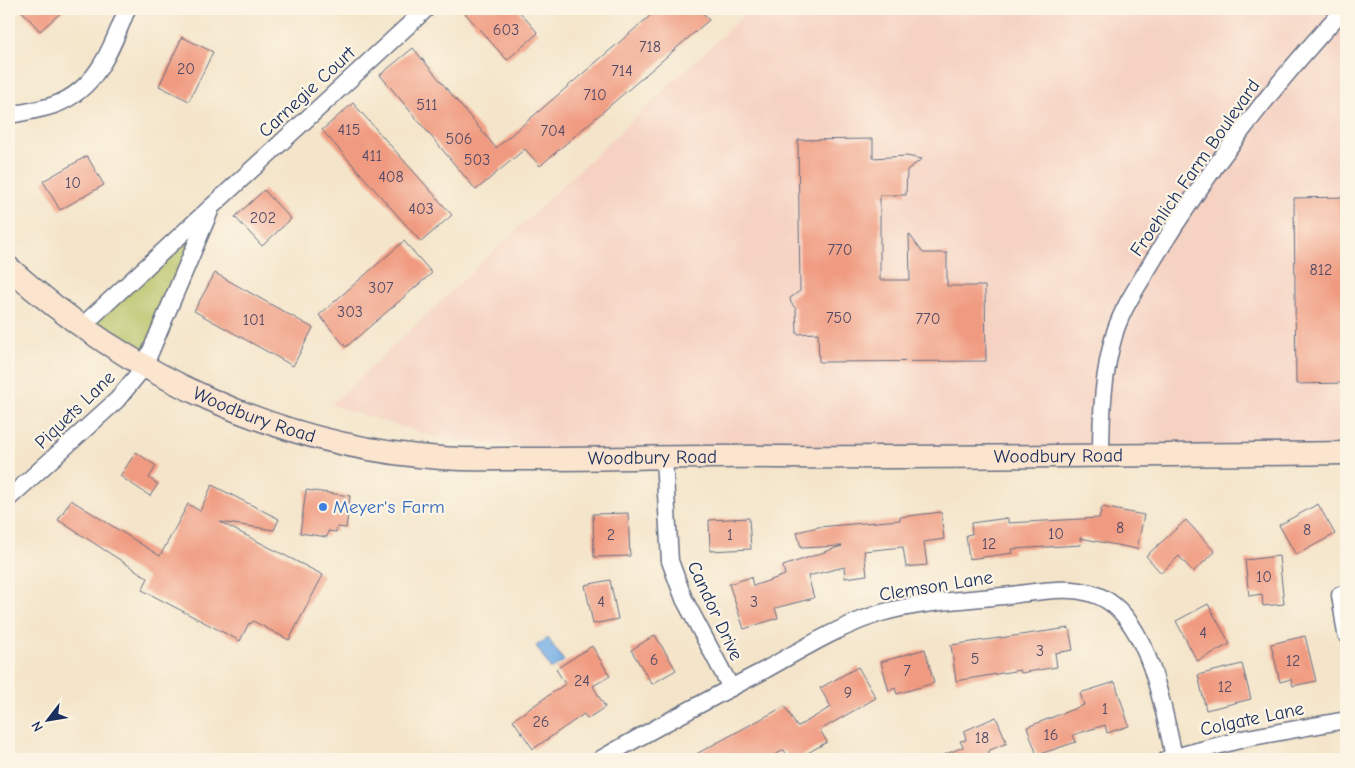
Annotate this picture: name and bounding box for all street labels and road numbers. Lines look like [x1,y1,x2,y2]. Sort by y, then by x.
street label: Carnegie Court [254,41,360,142]
street label: Froehlich Farm Boulevard [1125,75,1265,261]
street label: Piquets Lane [30,366,120,454]
street label: Woodbury Road [189,382,318,447]
street label: Woodbury Road [994,445,1123,468]
street label: Woodbury Road [588,446,717,470]
street label: Candor Drive [682,558,748,664]
street label: Clemson Lane [878,566,994,606]
street label: Colgate Lane [1198,697,1306,741]

